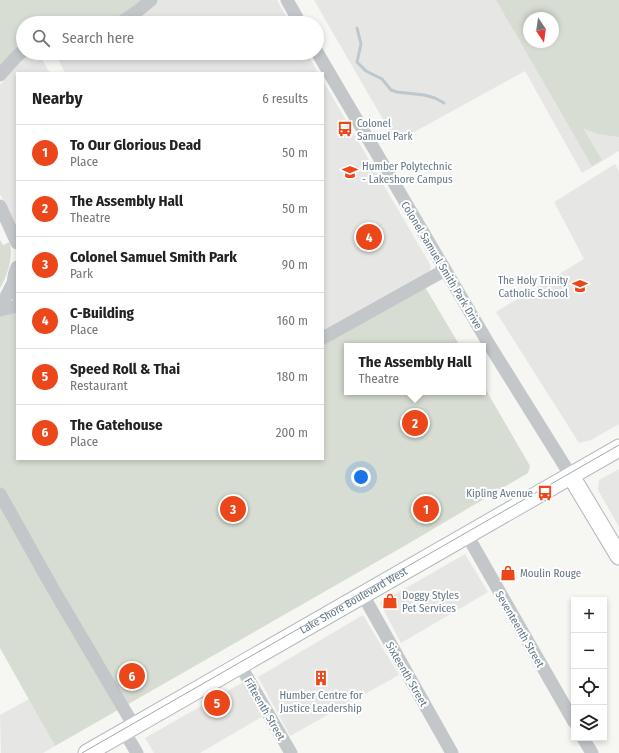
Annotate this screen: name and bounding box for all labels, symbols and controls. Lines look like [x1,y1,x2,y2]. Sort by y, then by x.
north arrow [523,12,559,48]
search box [16,16,324,60]
icon: search [30,27,52,49]
text: Search here [62,29,134,47]
text: Nearby [32,88,83,109]
text: 6 results [262,91,308,106]
place label: Colonel Samuel Park [357,117,413,143]
bus stop icon: Colonel Samuel Park [336,120,354,138]
text: To Our Glorious Dead [70,136,201,154]
text: 1 [42,145,48,160]
text: 50 m [282,145,308,160]
text: Place [70,154,98,169]
place label: Humber Polytechnic - Lakeshore Campus [362,160,453,186]
school or university icon: Humber Polytechnic - Lakeshore Campus [341,163,359,181]
text: The Assembly Hall [70,192,183,210]
street label: Colonel Samuel Smith Park Drive [398,199,485,331]
text: 2 [42,201,48,216]
text: 50 m [282,201,308,216]
text: Theatre [70,210,110,225]
pin: 4 [356,222,382,252]
text: Colonel Samuel Smith Park [70,248,237,266]
text: 3 [42,257,48,272]
text: 90 m [282,257,308,272]
text: Park [70,266,93,281]
place label: The Holy Trinity Catholic School [498,274,568,300]
school or university icon: The Holy Trinity Catholic School [571,277,589,295]
text: C-Building [70,304,134,322]
text: 4 [42,313,48,328]
text: 160 m [277,313,308,328]
text: Place [70,322,98,337]
popup [344,343,486,395]
text: The Assembly Hall [358,353,472,371]
text: Speed Roll & Thai [70,360,180,378]
text: 5 [42,369,48,384]
text: 180 m [277,369,308,384]
text: Theatre [358,371,399,386]
text: Restaurant [70,378,128,393]
pin: 2 [402,408,428,438]
text: The Gatehouse [70,416,163,434]
text: 6 [42,425,48,440]
text: 200 m [276,425,308,440]
text: Place [70,434,98,449]
your location [351,467,371,487]
bus stop icon: Kipling Avenue [536,484,554,502]
place label: Kipling Avenue [466,487,533,500]
pin: 3 [220,494,246,524]
pin: 1 [413,494,439,524]
shop icon: Moulin Rouge [499,564,517,582]
street label: Lake Shore Boulevard West [298,565,410,637]
place label: Moulin Rouge [520,567,581,580]
place label: Doggy Styles Pet Services [402,589,459,615]
street label: Seventeenth Street [492,589,547,670]
shop icon: Doggy Styles Pet Services [381,592,399,610]
map controls [571,597,607,741]
button: + [571,597,607,633]
button: − [571,633,607,669]
street label: Sixteenth Street [383,640,430,709]
pin: 6 [119,661,145,691]
building icon: Humber Centre for Justice Leadership [312,669,330,687]
button: locate [571,669,607,705]
street label: Fifteenth Street [242,676,288,743]
pin: 5 [204,688,230,718]
place label: Humber Centre for Justice Leadership [279,689,363,715]
button: layers [571,705,607,741]

